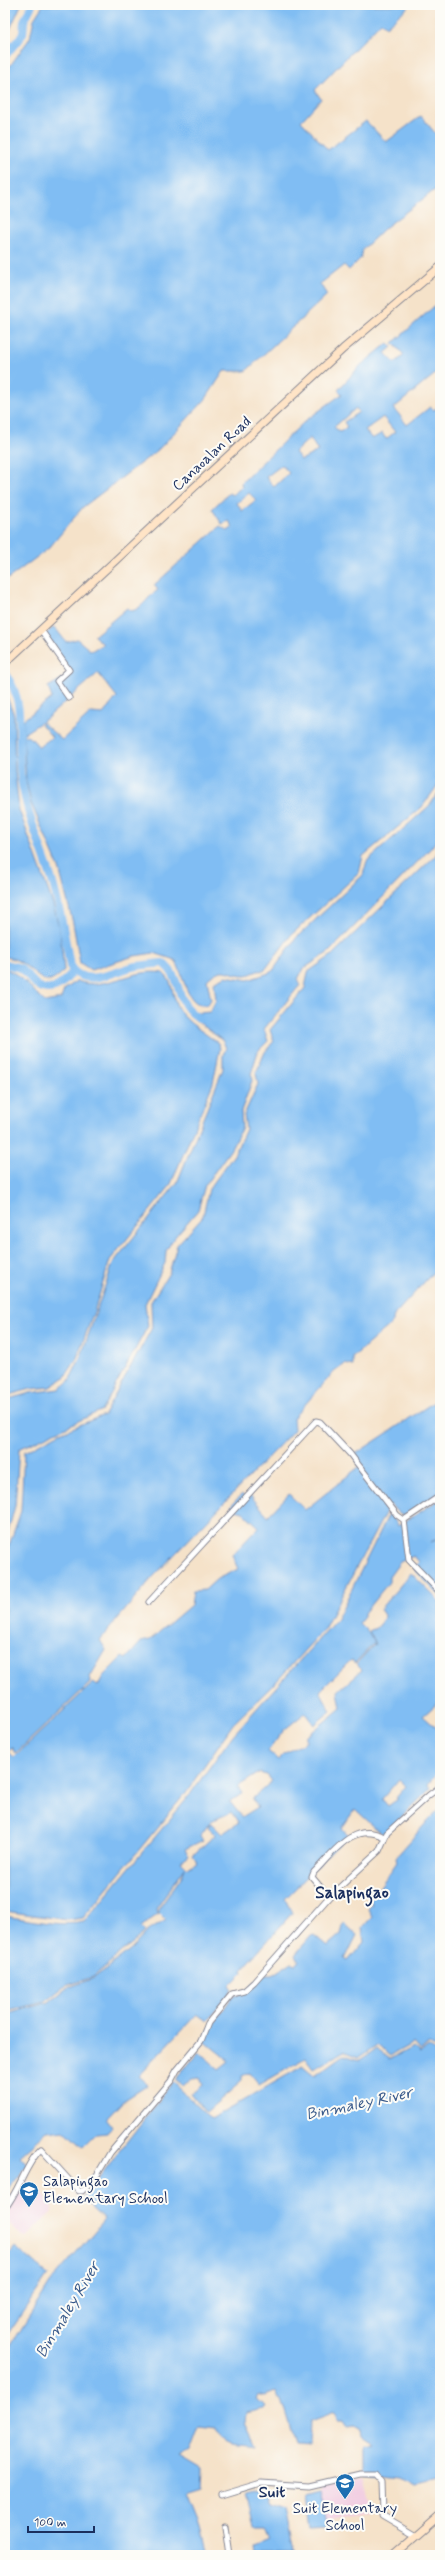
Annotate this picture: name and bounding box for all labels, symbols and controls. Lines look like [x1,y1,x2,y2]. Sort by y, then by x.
street label: Canaoalan Road [168,412,256,496]
district label: Salapingao [315,1882,389,1907]
water label: Binmaley River [304,2082,416,2125]
place label: Salapingao Elementary School [43,2172,168,2209]
school or university icon: Salapingao Elementary School [18,2180,40,2208]
water label: Binmaley River [31,2256,106,2362]
school or university icon: Suit Elementary School [334,2472,356,2500]
district label: Suit [259,2482,285,2503]
place label: Suit Elementary School [293,2499,398,2536]
scale bar [28,2508,94,2534]
text: 100 m [34,2515,66,2531]

